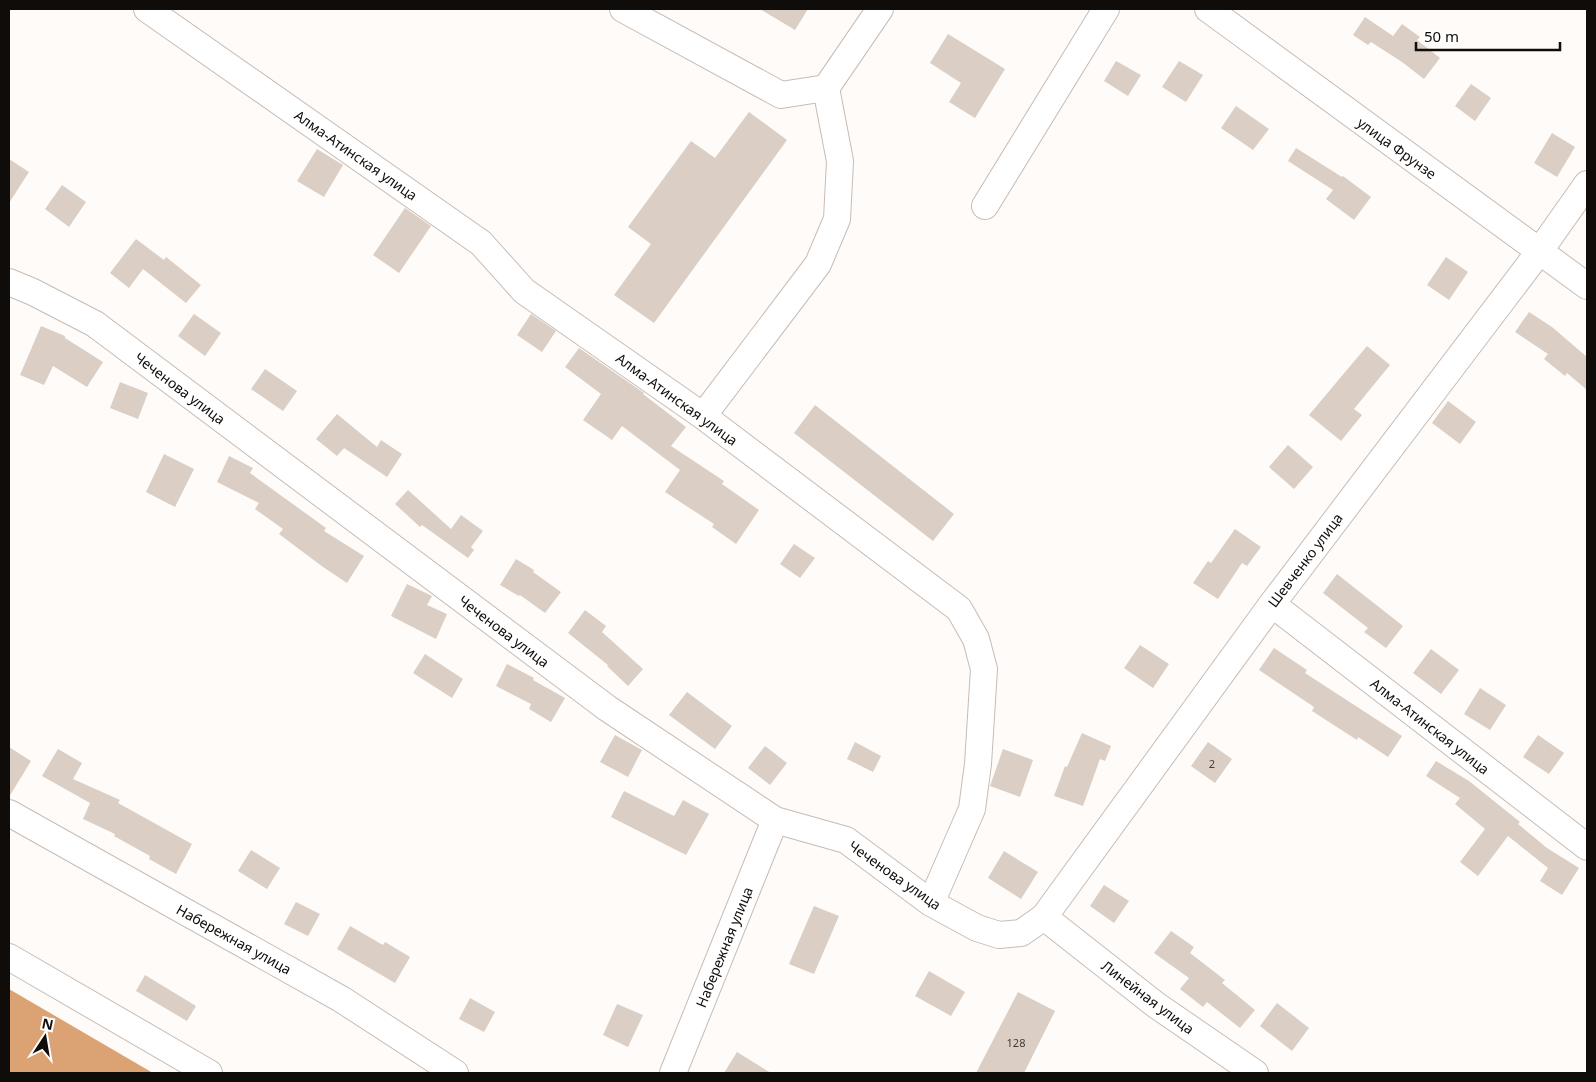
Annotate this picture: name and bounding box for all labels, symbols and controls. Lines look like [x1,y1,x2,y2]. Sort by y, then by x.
scale bar [1416,20,1560,52]
text: 50 m [1424,26,1459,46]
street label: Алма-Атинская улица [291,105,421,205]
street label: улица Фрунзе [1354,113,1440,183]
street label: Чеченова улица [131,348,229,428]
street label: Алма-Атинская улица [612,348,742,450]
street label: Шевченко улица [1263,509,1347,611]
street label: Чеченова улица [455,591,553,671]
street label: Алма-Атинская улица [1367,674,1493,778]
house number: 2 [1209,756,1215,771]
street label: Чеченова улица [845,836,945,914]
street label: Набережная улица [691,884,757,1010]
street label: Набережная улица [173,900,295,978]
street label: Линейная улица [1098,956,1198,1038]
north arrow [20,1012,70,1062]
text: N [40,1013,55,1034]
house number: 128 [1007,1035,1025,1050]

